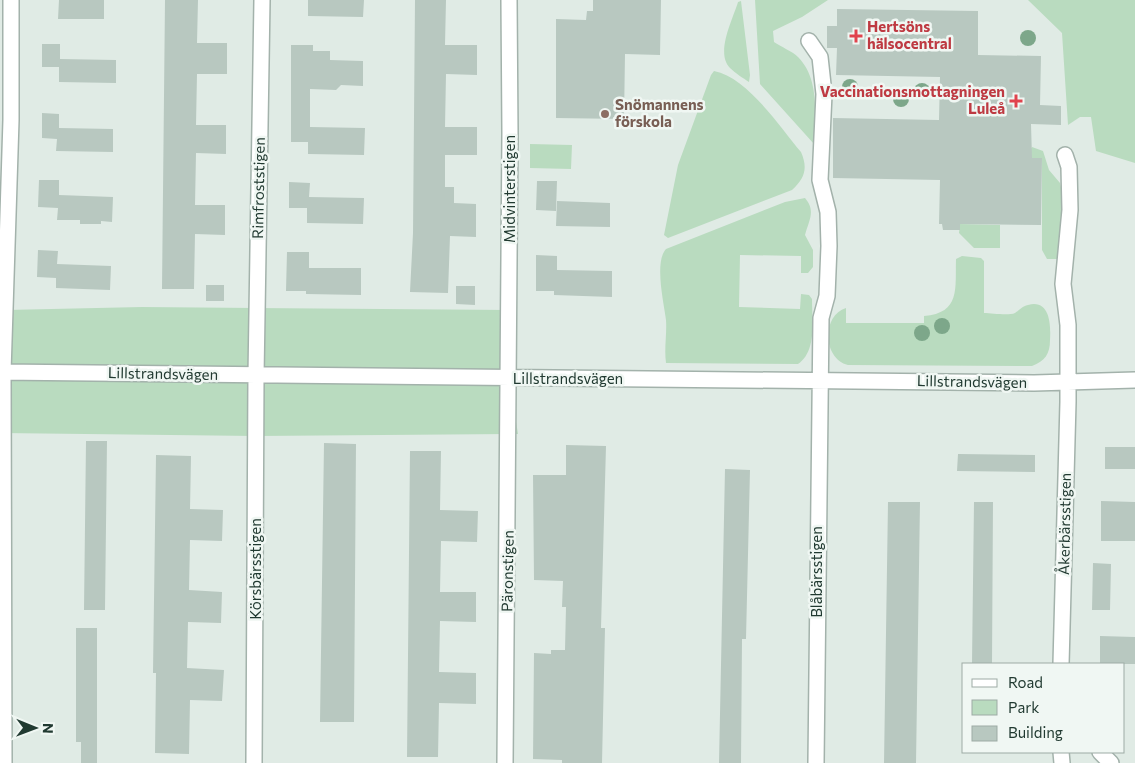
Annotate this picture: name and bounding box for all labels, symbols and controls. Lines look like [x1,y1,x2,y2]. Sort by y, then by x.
place label: Hertsöns hälsocentral [867,17,952,52]
marker: Hertsöns hälsocentral [849,29,863,43]
place label: Vaccinationsmottagningen Luleå [820,82,1005,117]
marker: Vaccinationsmottagningen Luleå [1009,94,1023,108]
place label: Snömannens förskola [615,95,704,130]
marker: Snömannens förskola [599,108,611,120]
street label: Midvinterstigen [500,135,518,243]
street label: Rimfroststigen [248,137,268,239]
street label: Lillstrandsvägen [108,363,218,383]
street label: Lillstrandsvägen [513,369,623,387]
street label: Lillstrandsvägen [917,371,1027,391]
street label: Åkerbärsstigen [1053,473,1074,575]
street label: Körsbärsstigen [246,518,264,620]
street label: Blåbärsstigen [807,526,825,618]
street label: Päronstigen [497,530,517,612]
legend [962,663,1125,753]
text: Road [1008,673,1043,691]
text: Park [1008,698,1039,716]
north arrow [10,703,60,753]
text: N [40,723,57,734]
text: Building [1008,723,1063,741]

